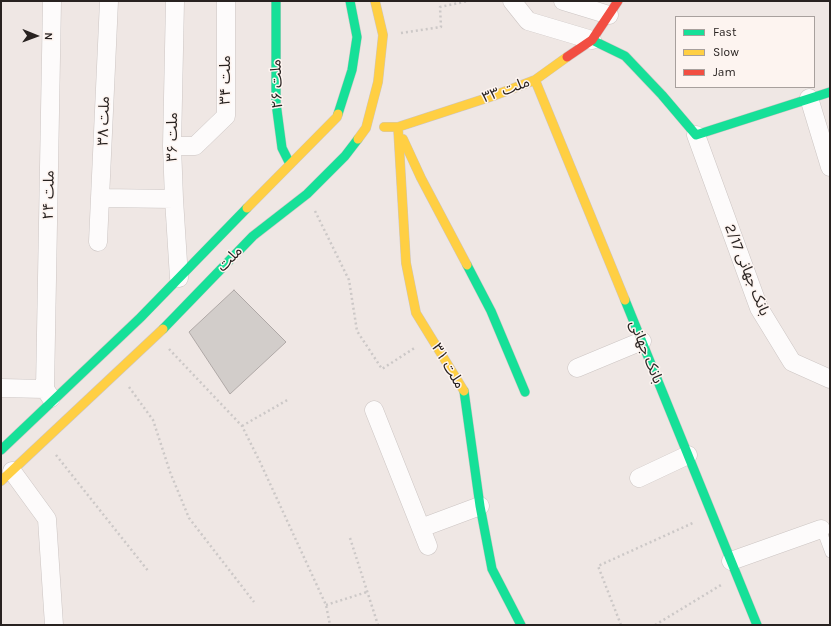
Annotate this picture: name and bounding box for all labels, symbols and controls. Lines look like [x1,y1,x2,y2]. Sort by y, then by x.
north arrow [16,16,56,56]
legend [675,16,815,88]
text: Fast [713,25,736,39]
text: N [42,32,55,40]
text: Slow [713,45,739,59]
street label: ملت ۳۴ [217,55,235,105]
street label: ملت ۲۶ [267,59,287,109]
text: Jam [713,65,736,79]
street label: ملت ۳۳ [480,73,532,107]
street label: ملت ۳۸ [94,96,114,146]
street label: ملت ۳۶ [164,112,182,162]
street label: ملت ۲۴ [40,170,58,220]
street label: بانک جهانی 2/17 [720,222,774,318]
street label: ملت [214,242,246,276]
street label: بانک جهانی [625,318,667,386]
street label: ملت ۳۱ [428,340,468,392]

